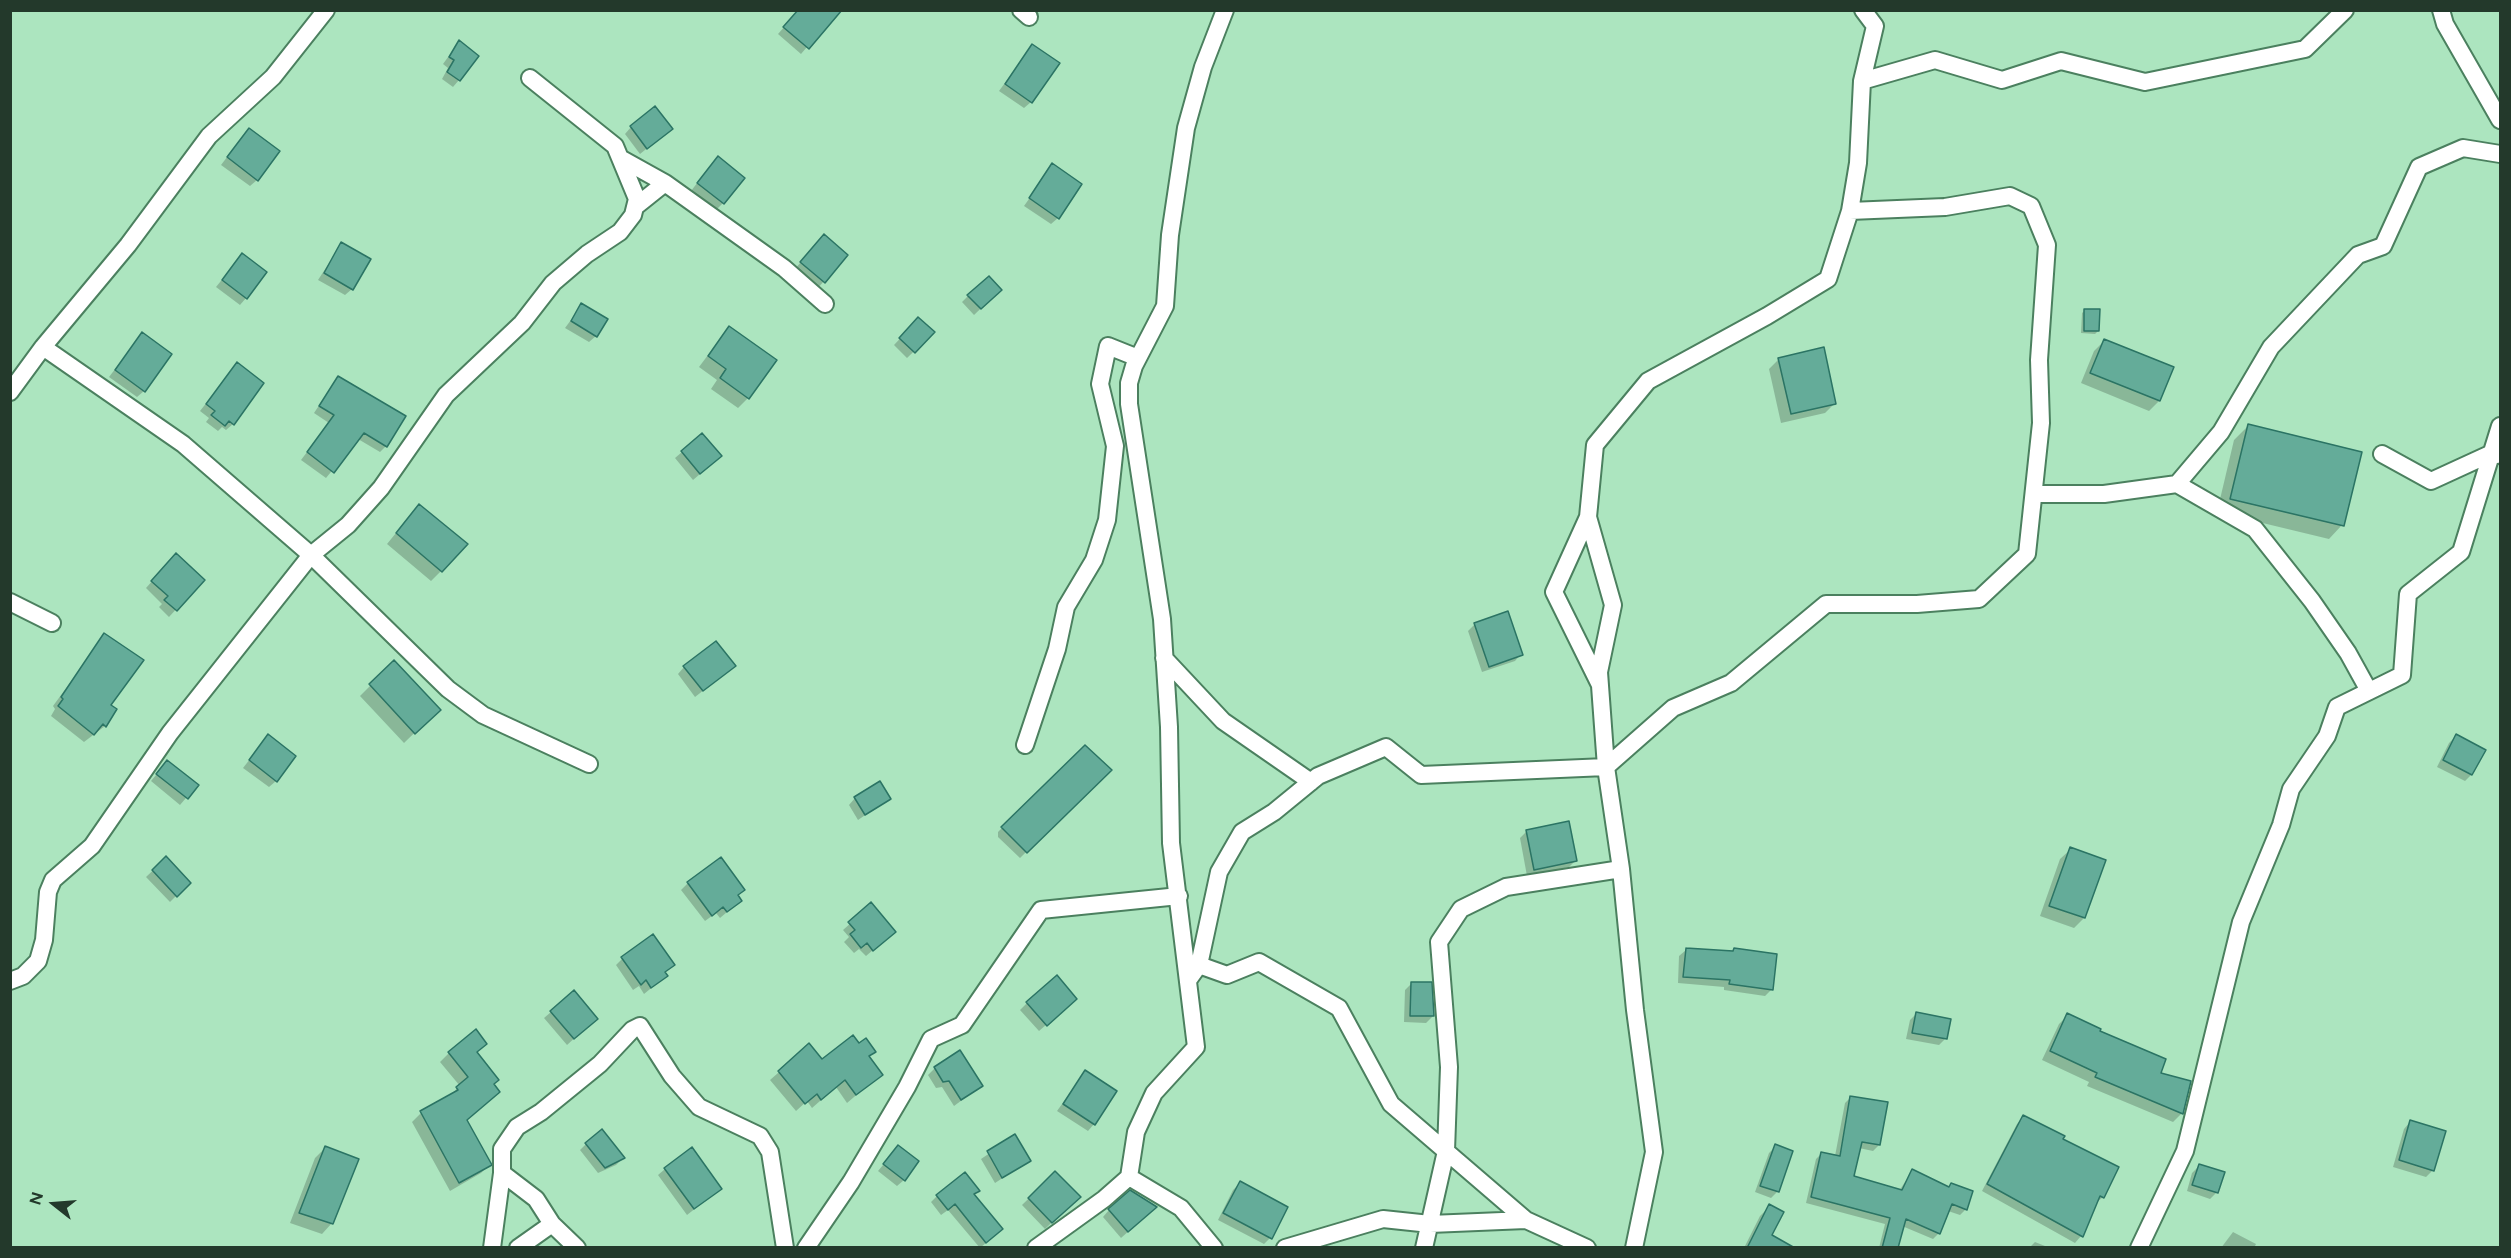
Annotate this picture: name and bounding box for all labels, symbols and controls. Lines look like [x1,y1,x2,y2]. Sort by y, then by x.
north arrow [24,1174,84,1234]
text: N [25,1190,47,1207]

